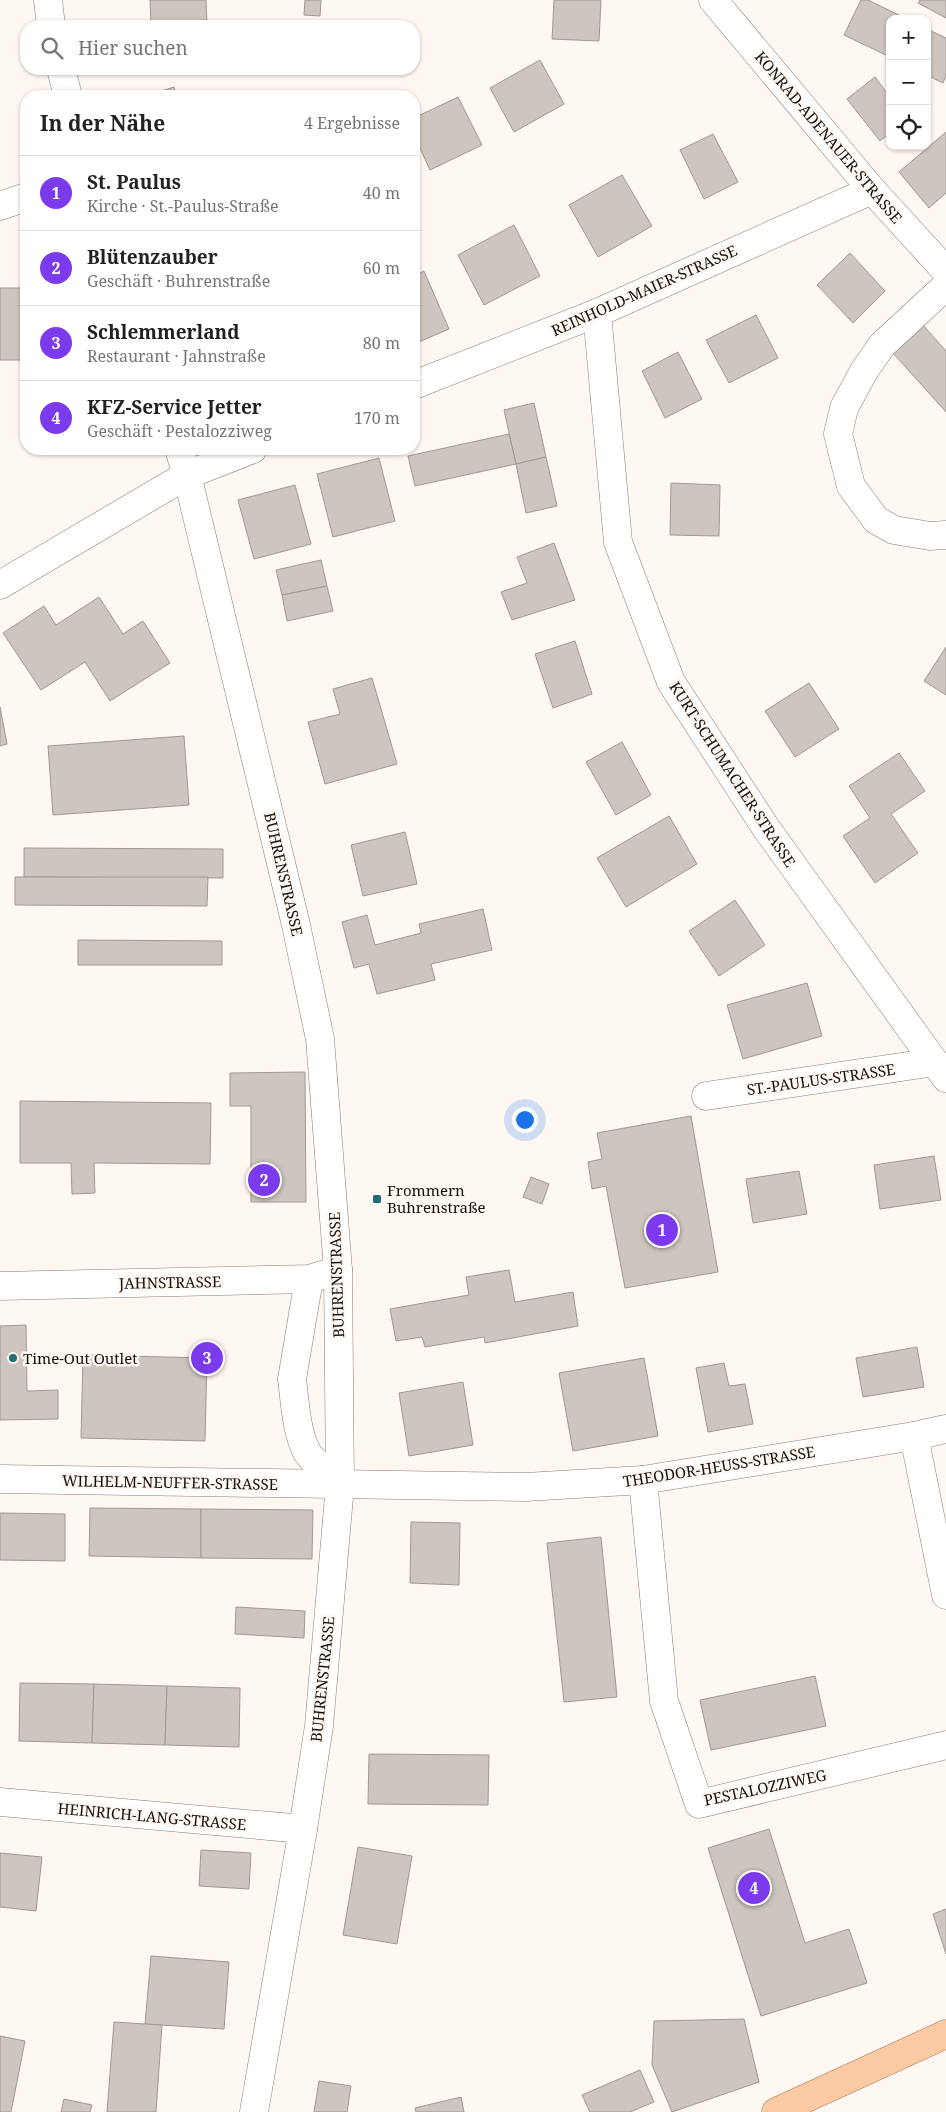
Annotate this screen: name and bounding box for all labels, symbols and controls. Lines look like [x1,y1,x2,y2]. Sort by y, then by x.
map controls [886,15,931,150]
button: + [886,15,931,60]
search box [20,20,420,75]
icon: search [38,34,66,62]
text: Hier suchen [78,35,188,61]
street label: KONRAD-ADENAUER-STRASSE [751,47,907,227]
button: − [886,60,931,105]
button: locate [886,105,931,150]
text: In der Nähe [40,109,165,137]
text: 4 Ergebnisse [304,112,400,134]
text: St. Paulus [87,169,181,195]
text: 1 [51,182,61,204]
text: 40 m [363,182,400,204]
text: Kirche · St.-Paulus-Straße [87,195,279,217]
street label: REINHOLD-MAIER-STRASSE [548,240,740,340]
text: Blütenzauber [87,244,218,270]
text: 2 [51,257,61,279]
text: 60 m [363,257,400,279]
text: Geschäft · Buhrenstraße [87,270,270,292]
text: Schlemmerland [87,319,240,345]
text: 3 [51,332,61,354]
text: 80 m [363,332,400,354]
text: Restaurant · Jahnstraße [87,345,266,367]
text: KFZ-Service Jetter [87,394,262,420]
text: 4 [51,407,61,429]
text: 170 m [354,407,400,429]
text: Geschäft · Pestalozziweg [87,420,272,442]
street label: KURT-SCHUMACHER-STRASSE [665,678,801,870]
street label: BUHRENSTRASSE [260,810,308,938]
street label: ST.-PAULUS-STRASSE [746,1059,896,1099]
your location [512,1107,538,1133]
pin: 2 [248,1161,280,1199]
place label: Frommern Buhrenstraße [387,1180,486,1217]
marker: Frommern Buhrenstraße [371,1193,383,1205]
pin: 1 [646,1211,678,1249]
street label: BUHRENSTRASSE [324,1212,348,1338]
street label: JAHNSTRASSE [118,1271,221,1293]
pin: 3 [191,1339,223,1377]
place label: Time-Out Outlet [23,1348,138,1368]
marker: Time-Out Outlet [7,1352,19,1364]
street label: THEODOR-HEUSS-STRASSE [622,1441,816,1491]
street label: WILHELM-NEUFFER-STRASSE [62,1470,278,1494]
street label: BUHRENSTRASSE [305,1615,339,1743]
street label: PESTALOZZIWEG [702,1764,828,1810]
street label: HEINRICH-LANG-STRASSE [57,1798,247,1834]
pin: 4 [738,1869,770,1907]

